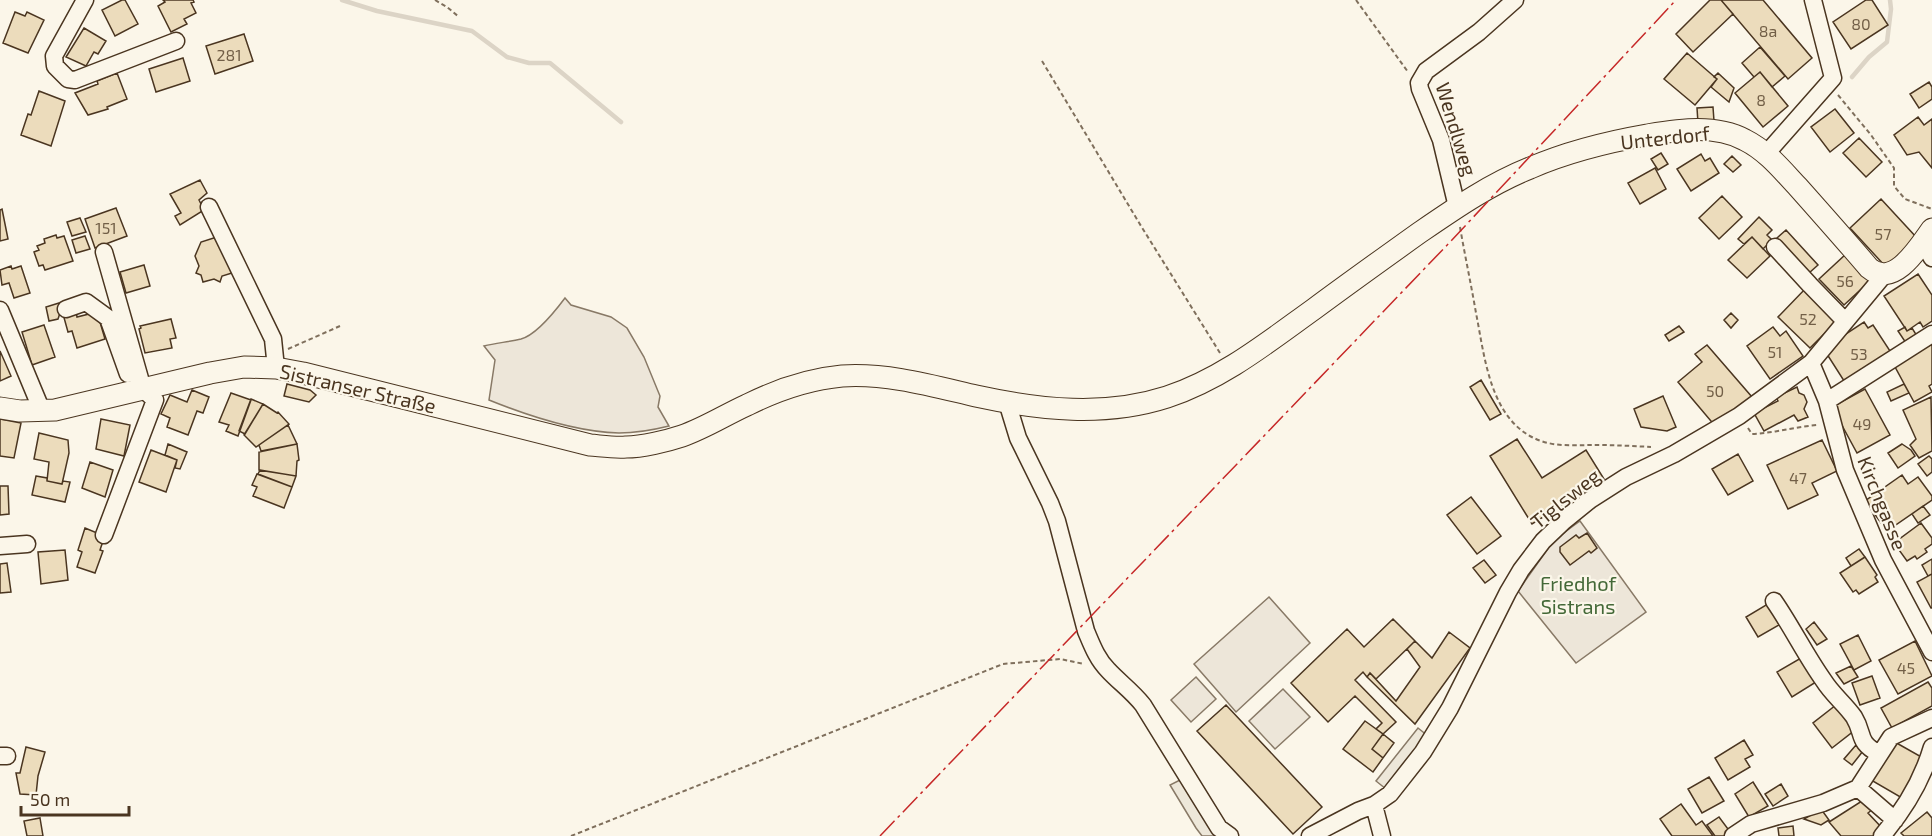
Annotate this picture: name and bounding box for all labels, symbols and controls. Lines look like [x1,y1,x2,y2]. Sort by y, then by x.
house number: 80 [1851,14,1871,33]
house number: 8a [1759,21,1777,40]
house number: 281 [216,45,242,64]
street label: Wendlweg [1431,79,1483,179]
house number: 8 [1756,90,1766,109]
street label: Unterdorf [1619,120,1711,154]
house number: 151 [95,218,117,237]
house number: 57 [1875,224,1891,243]
house number: 56 [1836,271,1854,290]
house number: 52 [1799,309,1817,328]
house number: 51 [1768,342,1782,361]
house number: 53 [1850,344,1868,363]
street label: Sistranser Straße [278,358,438,418]
house number: 50 [1706,381,1724,400]
house number: 49 [1853,414,1872,433]
street label: Kirchgasse [1853,453,1913,553]
street label: Tiglsweg [1526,463,1604,533]
house number: 47 [1789,468,1807,487]
park label: Friedhof Sistrans [1540,571,1616,618]
house number: 45 [1897,658,1915,677]
scale bar [21,779,129,817]
text: 50 m [30,788,70,810]

